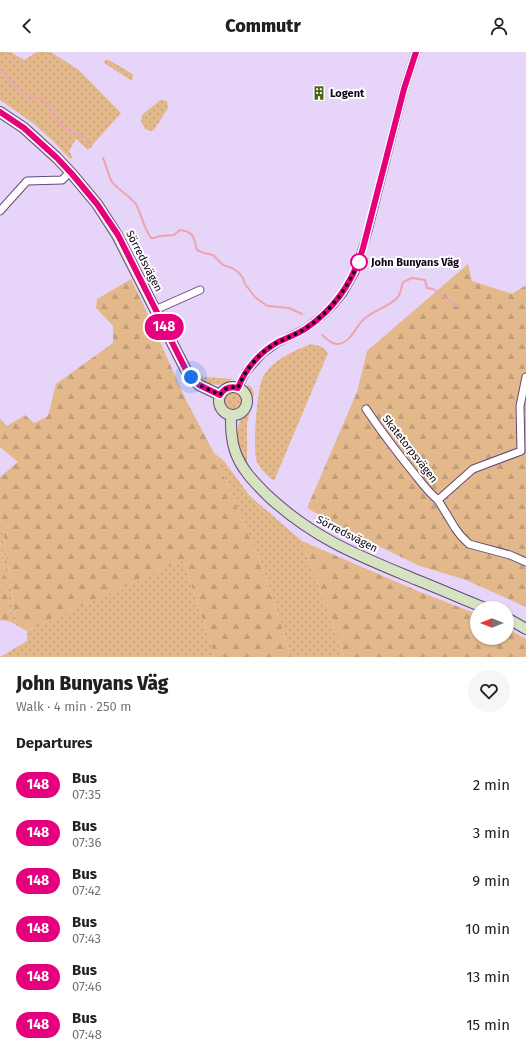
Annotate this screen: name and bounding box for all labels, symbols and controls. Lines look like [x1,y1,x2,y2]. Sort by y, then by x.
icon: back [16,15,38,37]
text: Commutr [225,15,301,37]
icon: person [488,15,510,37]
building icon: Logent [311,85,327,101]
place label: Logent [330,87,365,100]
street label: Sörredsvägen [123,228,165,294]
marker: John Bunyans Väg [350,253,368,271]
place label: John Bunyans Väg [370,256,460,269]
line badge: 148 [141,314,187,340]
text: 148 [153,318,175,335]
your location [181,367,201,387]
street label: Skatetorpsvägen [380,413,440,485]
street label: Sörredsvägen [314,513,380,555]
north arrow [470,601,514,645]
map controls [470,601,514,645]
button: heart [468,670,510,712]
text: John Bunyans Väg [16,672,168,695]
text: Walk · 4 min · 250 m [16,699,131,714]
text: Departures [16,734,93,752]
text: Bus [72,769,97,787]
text: 148 [27,776,49,793]
text: 2 min [473,776,510,794]
text: 07:35 [72,787,101,802]
text: Bus [72,817,97,835]
text: 148 [27,824,49,841]
text: 3 min [473,824,510,842]
text: 07:36 [72,835,101,850]
text: Bus [72,865,97,883]
text: 148 [27,872,49,889]
text: 9 min [472,872,510,890]
text: 07:42 [72,883,101,898]
text: Bus [72,913,97,931]
text: 148 [27,920,49,937]
text: 10 min [465,920,510,938]
text: 07:43 [72,931,101,946]
text: Bus [72,961,97,979]
text: 148 [27,968,49,985]
text: 13 min [466,968,510,986]
text: 07:46 [72,979,102,994]
text: Bus [72,1009,97,1027]
text: 148 [27,1016,49,1033]
text: 15 min [466,1016,510,1034]
text: 07:48 [72,1027,102,1042]

